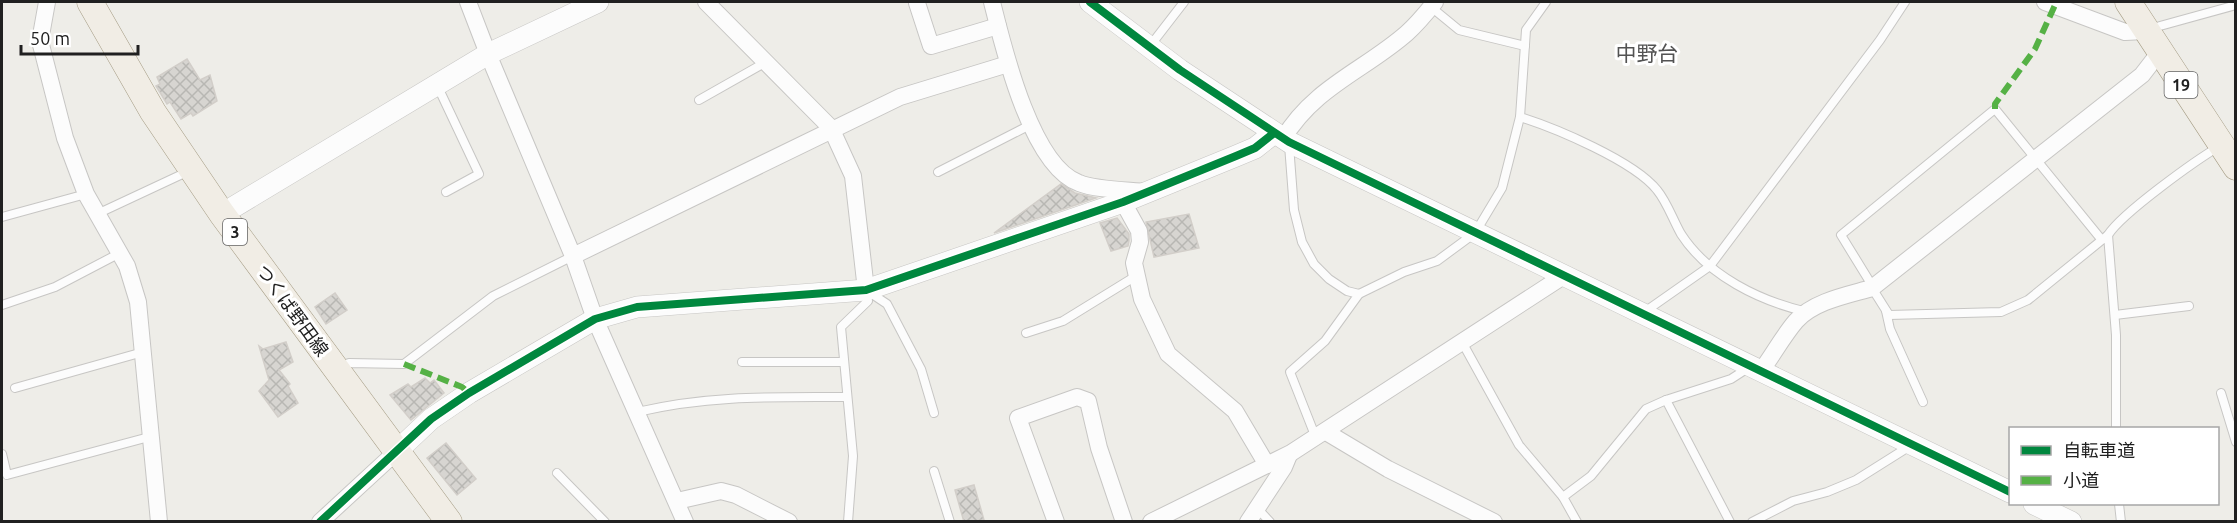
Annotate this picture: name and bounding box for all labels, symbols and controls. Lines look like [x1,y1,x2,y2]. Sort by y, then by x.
scale bar [21,18,138,56]
text: 50 m [30,28,70,48]
district label: 中野台 [1616,41,1679,65]
road number: 19 [2164,72,2198,98]
road number: 3 [223,219,247,245]
street label: つくば野田線 [253,260,333,360]
legend [2009,427,2219,505]
text: 自転車道 [2063,440,2135,460]
text: 小道 [2063,470,2099,490]

